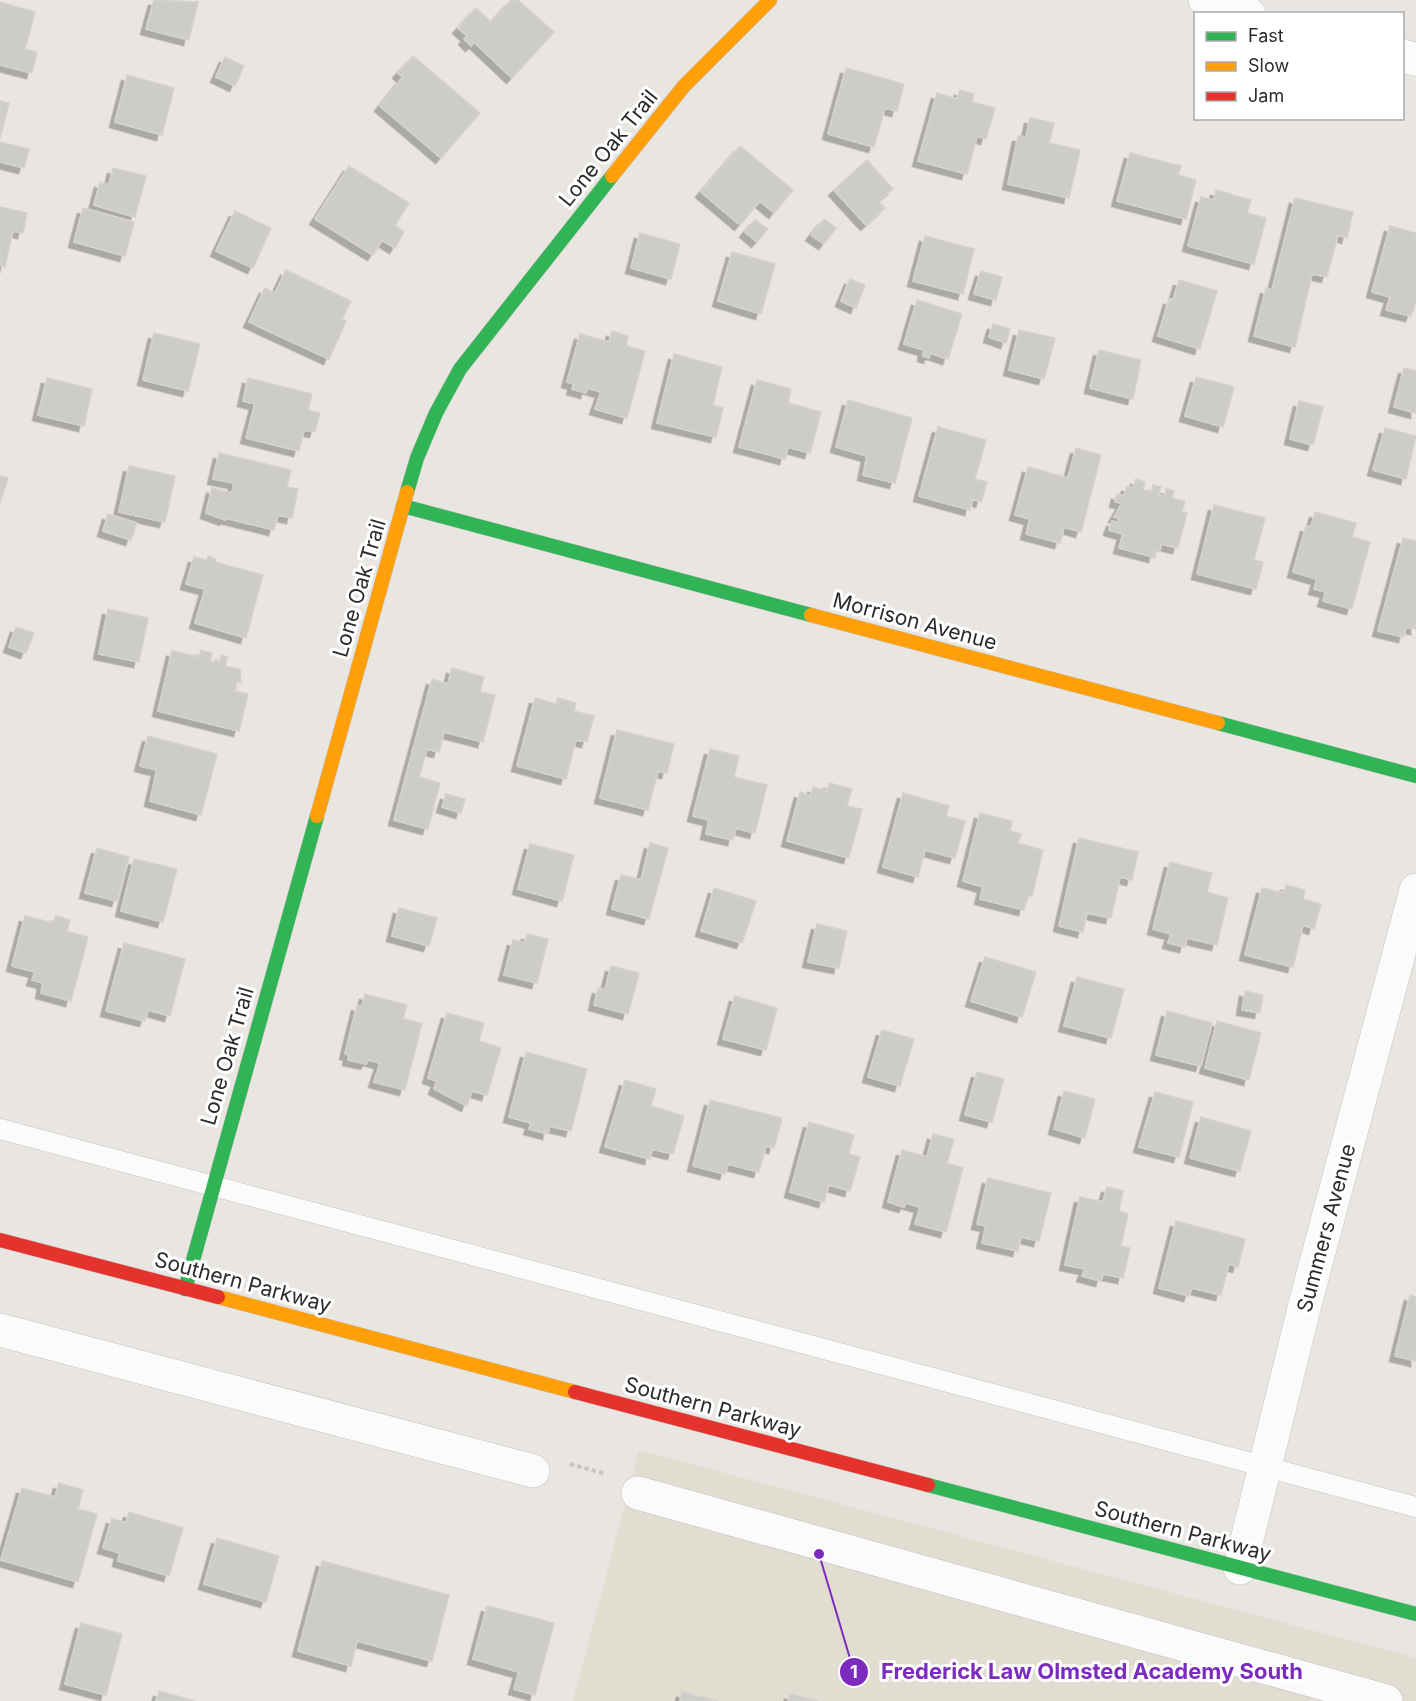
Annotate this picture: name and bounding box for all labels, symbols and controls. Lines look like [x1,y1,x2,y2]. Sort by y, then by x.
legend [1194,12,1404,120]
text: Fast [1248,25,1284,46]
text: Slow [1248,55,1289,76]
street label: Lone Oak Trail [553,85,663,211]
text: Jam [1248,85,1284,106]
street label: Lone Oak Trail [327,516,391,660]
street label: Morrison Avenue [830,587,1000,655]
street label: Lone Oak Trail [195,984,259,1128]
street label: Summers Avenue [1291,1141,1361,1315]
street label: Southern Parkway [152,1246,334,1318]
street label: Southern Parkway [622,1371,804,1443]
street label: Southern Parkway [1092,1495,1274,1567]
callout: Frederick Law Olmsted Academy South [839,1652,1315,1692]
text: Frederick Law Olmsted Academy South [881,1658,1303,1684]
text: 1 [850,1661,858,1682]

